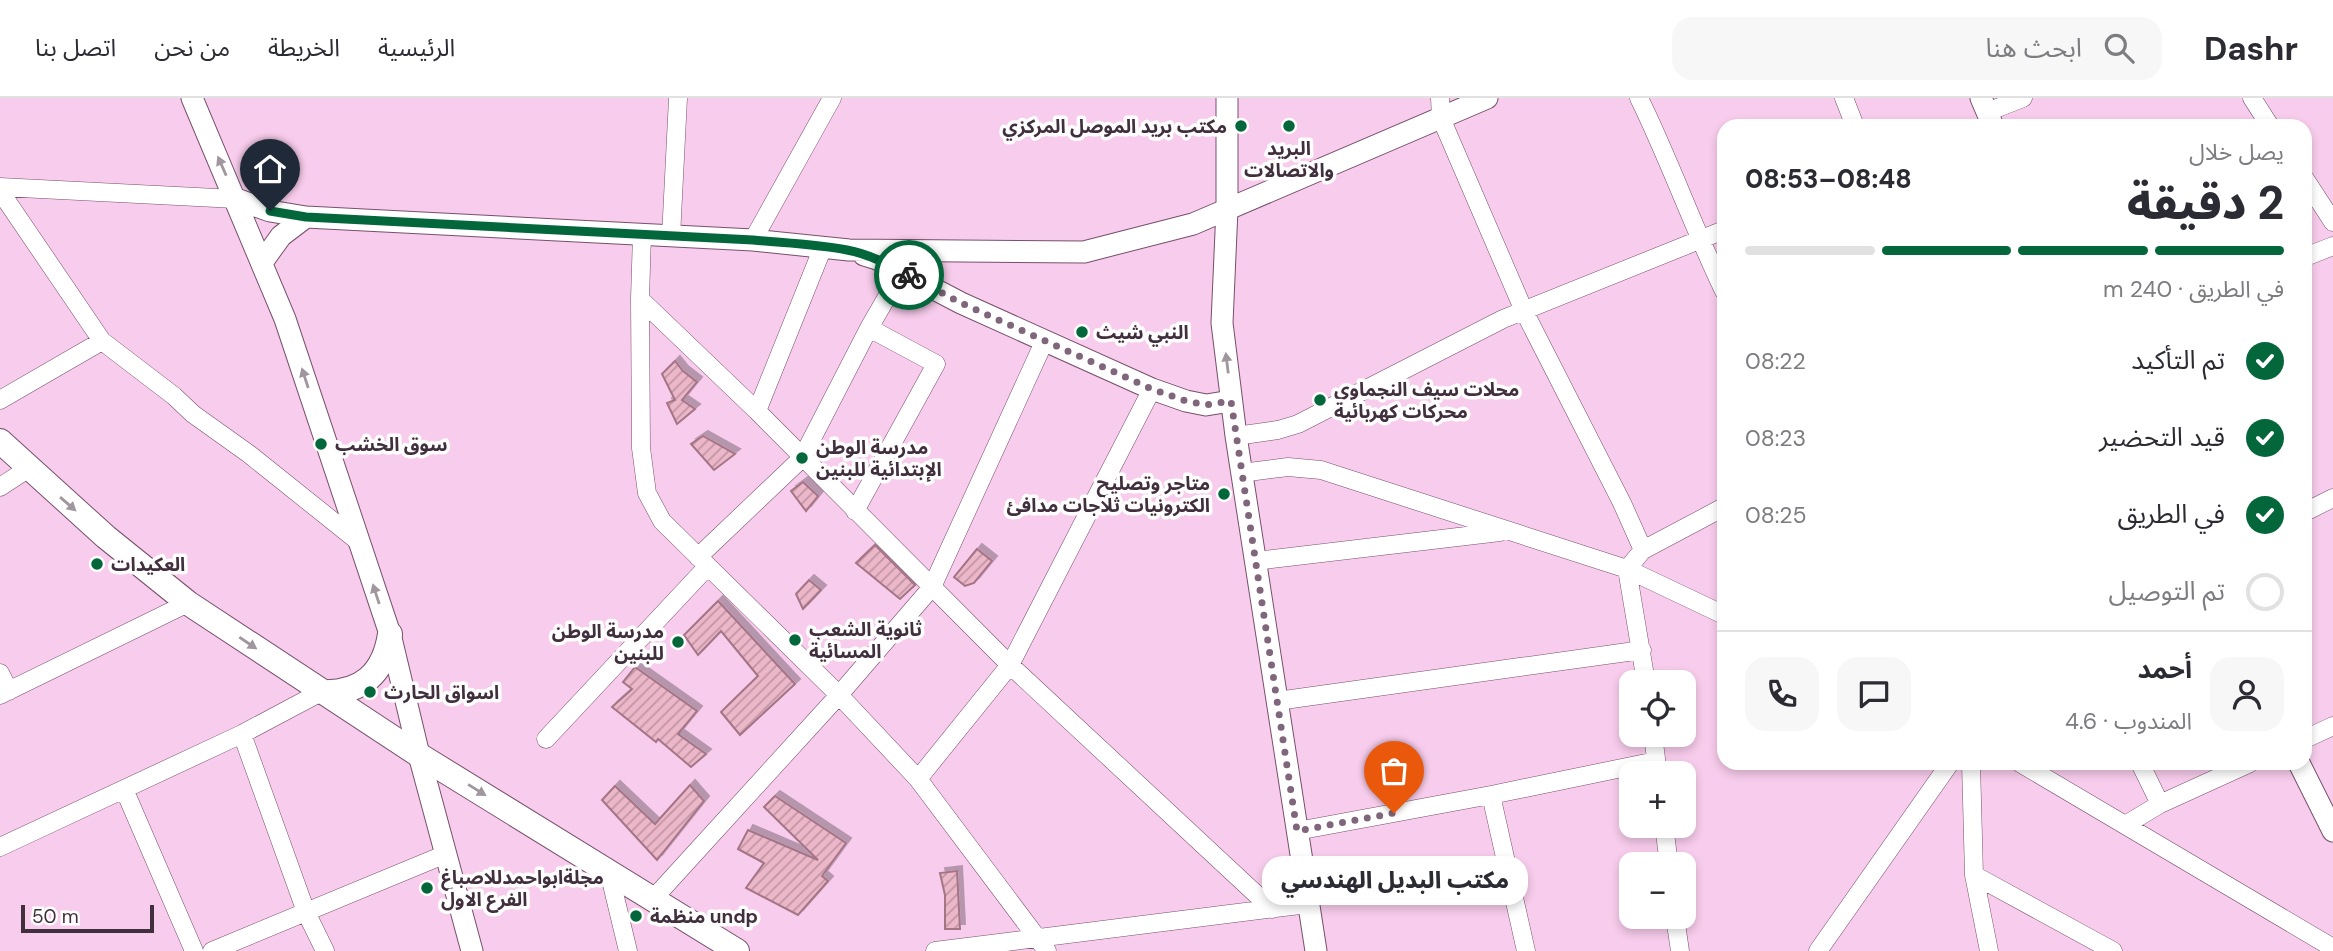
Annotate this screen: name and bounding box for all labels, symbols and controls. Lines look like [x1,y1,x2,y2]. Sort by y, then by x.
search box [1672,17,2162,80]
text: Dashr [2204,27,2298,70]
icon: search [2100,29,2138,67]
text: ابحث هنا [1985,31,2082,65]
text: اتصل بنا [35,32,116,63]
text: من نحن [154,32,230,63]
text: الخريطة [268,32,340,63]
text: الرئيسية [378,32,455,63]
place label: مكتب بريد الموصل المركزي [1002,114,1227,141]
marker: مكتب بريد الموصل المركزي [1233,118,1249,134]
marker: البريد والاتصالات [1281,118,1297,134]
place label: البريد والاتصالات [1244,136,1334,183]
text: يصل خلال [2189,137,2284,167]
pin [240,139,300,211]
icon: home [251,150,289,188]
one-way arrow [216,156,227,177]
text: 08:48–08:53 [1745,162,1912,196]
text: 2 دقيقة [2127,173,2284,233]
courier [874,240,944,310]
icon: bike [890,256,928,294]
text: في الطريق · 240 m [2103,274,2284,304]
place label: النبي شيث [1096,320,1189,347]
marker: النبي شيث [1074,324,1090,340]
icon: check [2246,342,2284,380]
text: تم التأكيد [2131,343,2225,377]
text: 08:22 [1745,346,1806,376]
one-way arrow [1221,352,1232,374]
one-way arrow [300,367,310,388]
place label: محلات سيف النجماوي محركات كهربائية [1334,377,1519,424]
marker: محلات سيف النجماوي محركات كهربائية [1312,392,1328,408]
icon: check [2246,419,2284,457]
text: قيد التحضير [2099,420,2225,454]
text: 08:23 [1745,423,1806,453]
place label: سوق الخشب [335,432,448,457]
place label: مدرسة الوطن الإبتدائية للبنين [816,435,942,482]
marker: سوق الخشب [313,436,329,452]
marker: مدرسة الوطن الإبتدائية للبنين [794,450,810,466]
place label: متاجر وتصليح الكترونيات ثلاجات مدافئ [1006,471,1210,518]
marker: متاجر وتصليح الكترونيات ثلاجات مدافئ [1216,486,1232,502]
one-way arrow [59,496,77,512]
icon: check [2246,496,2284,534]
text: في الطريق [2118,497,2225,531]
text: 08:25 [1745,500,1807,530]
place label: العكيدات [111,552,185,577]
marker: العكيدات [89,556,105,572]
text: تم التوصيل [2109,574,2225,608]
one-way arrow [371,583,381,604]
place label: ثانوية الشعب المسائية [809,617,922,664]
place label: مدرسة الوطن للبنين [552,619,664,666]
marker: ثانوية الشعب المسائية [787,632,803,648]
marker: مدرسة الوطن للبنين [670,634,686,650]
one-way arrow [238,636,257,649]
text: أحمد [2138,652,2192,686]
button: phone [1745,657,1819,731]
button: chat [1837,657,1911,731]
button: person [2210,657,2284,731]
map controls [1619,670,1696,929]
button: locate [1619,670,1696,747]
place label: اسواق الحارث [384,680,499,705]
marker: اسواق الحارث [362,684,378,700]
text: المندوب · 4.6 [2065,706,2192,736]
pin [1364,741,1424,813]
icon: bag [1375,752,1413,790]
button: + [1619,761,1696,838]
one-way arrow [467,784,486,797]
button: − [1619,852,1696,929]
callout: مكتب البديل الهندسي [1261,855,1527,904]
place label: مجلةابواحمدللاصباغ الفرع الاول [441,865,604,913]
text: مكتب البديل الهندسي [1281,865,1509,895]
marker: مجلةابواحمدللاصباغ الفرع الاول [419,880,435,896]
scale bar [21,902,154,934]
text: 50 m [32,904,79,929]
place label: منظمة undp [650,904,758,929]
marker: منظمة undp [628,908,644,924]

